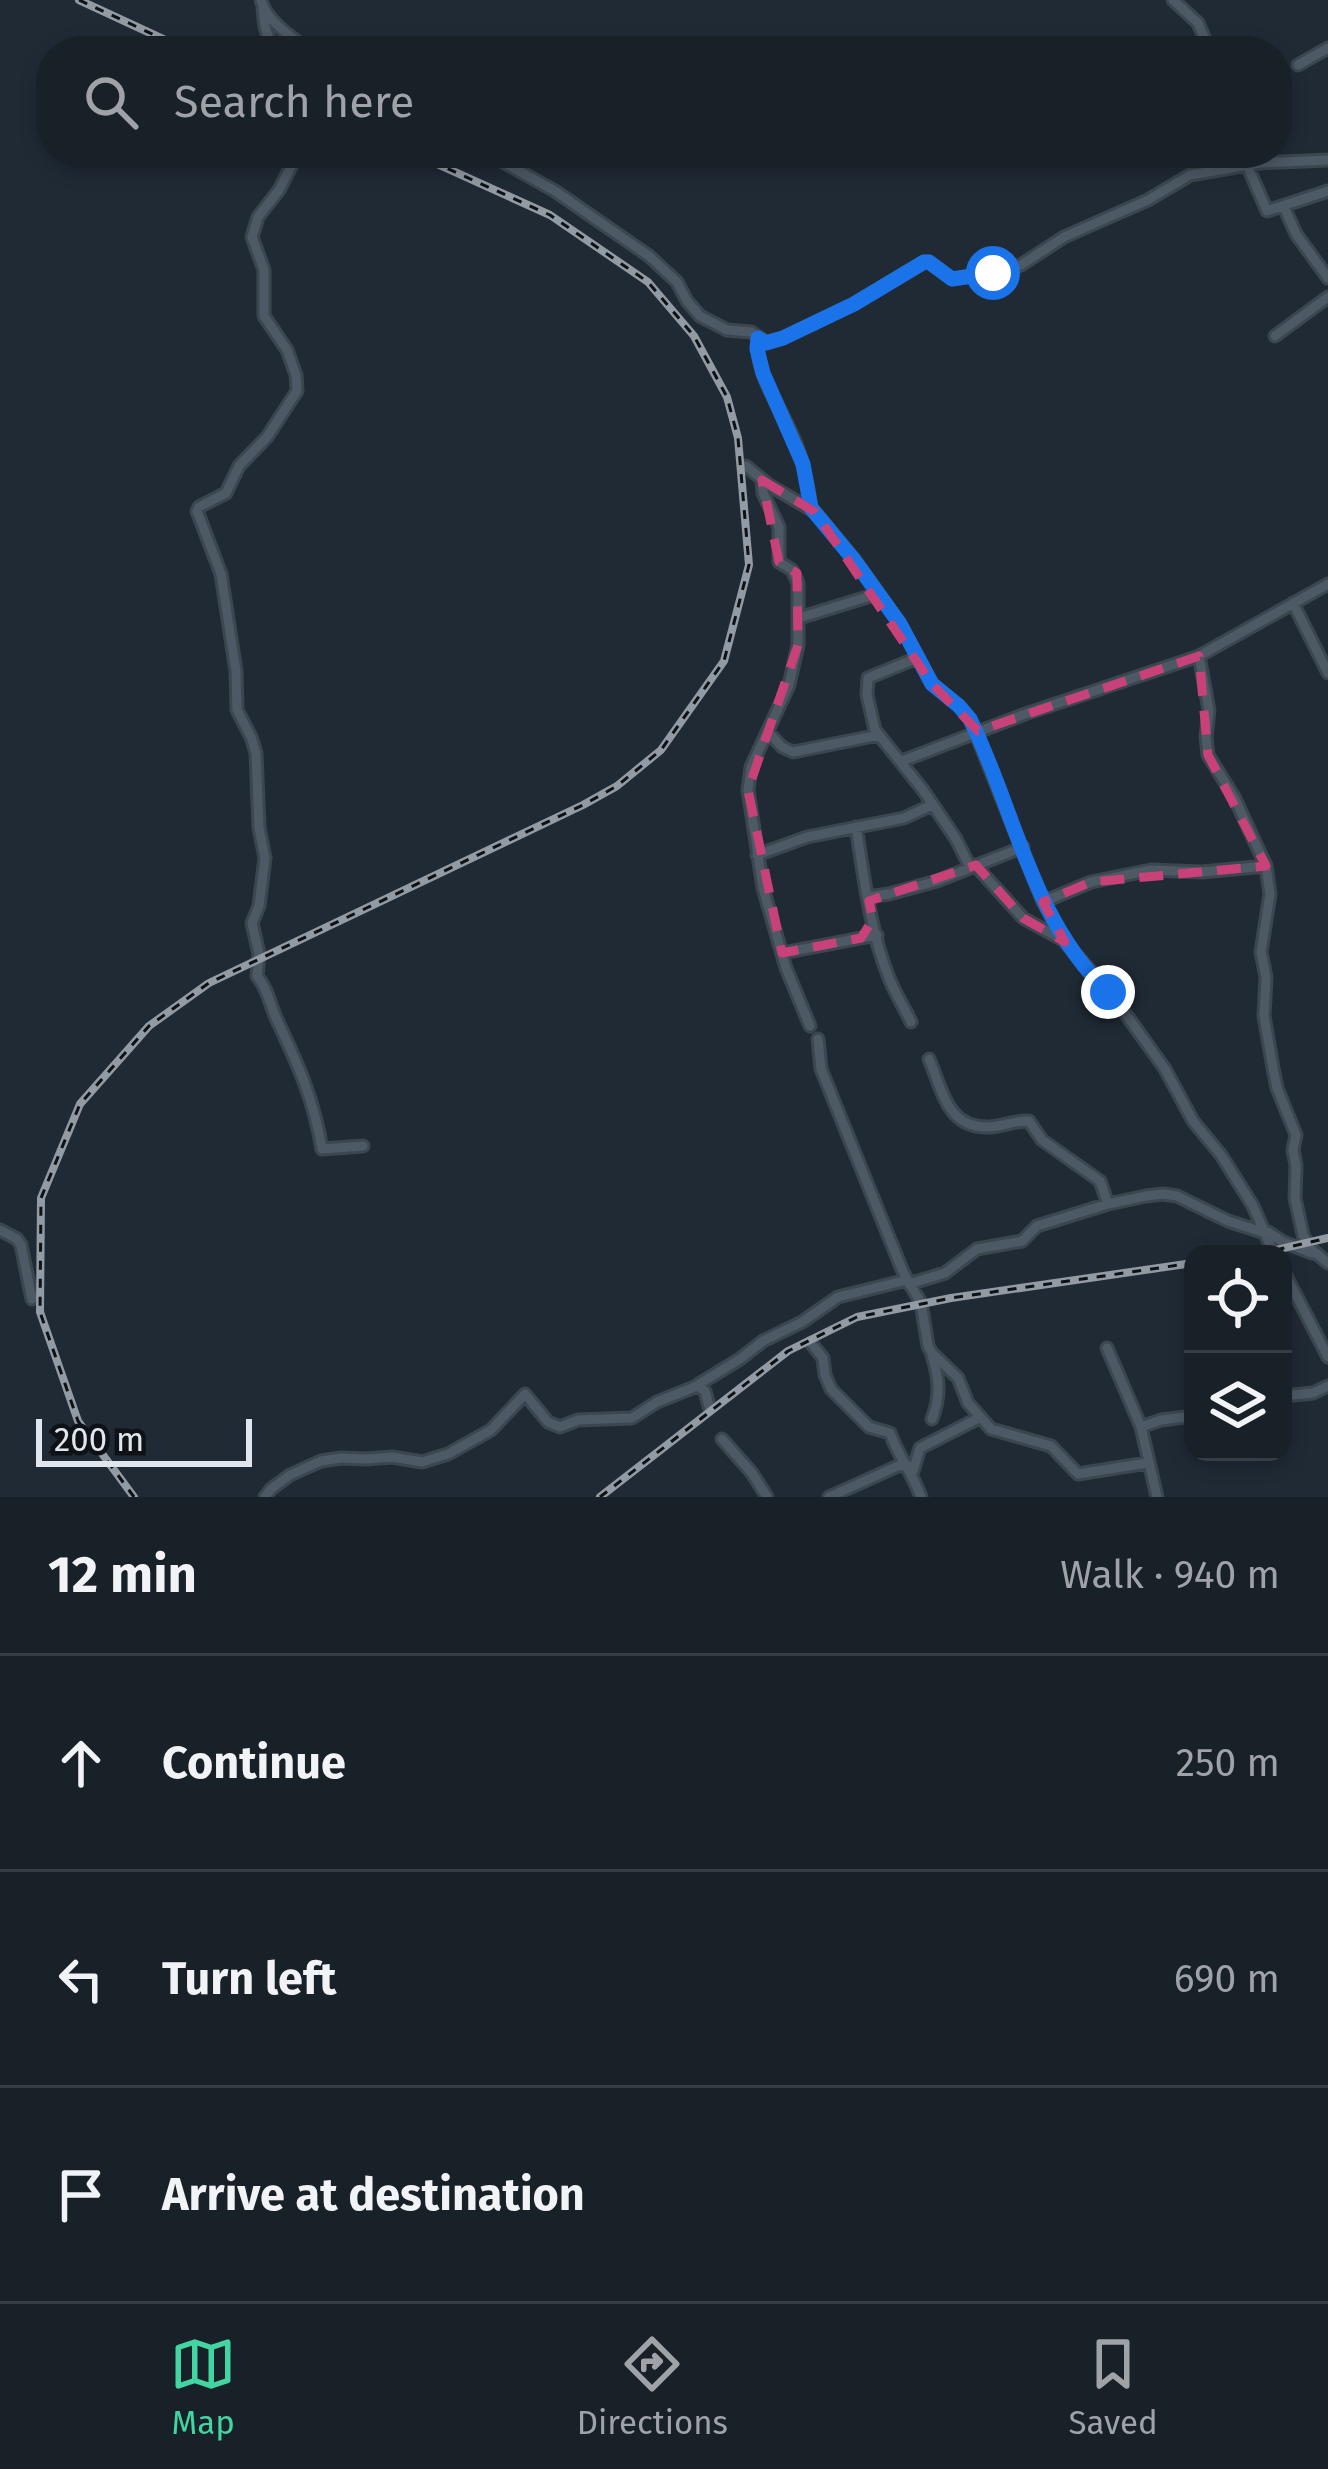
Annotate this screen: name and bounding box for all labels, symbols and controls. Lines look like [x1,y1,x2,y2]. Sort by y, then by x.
search box [36,36,1292,168]
icon: search [78,69,144,135]
text: Search here [174,75,414,129]
route start [966,246,1020,300]
route end [1081,965,1135,1019]
map controls [1184,1245,1292,1461]
button: locate [1184,1245,1292,1353]
button: layers [1184,1353,1292,1461]
scale bar [36,1413,252,1466]
text: 200 m [54,1420,144,1460]
text: 12 min [48,1544,197,1606]
text: Walk · 940 m [1060,1552,1280,1598]
icon: ahead [48,1730,114,1796]
text: Continue [162,1736,346,1790]
text: 250 m [1176,1740,1280,1786]
icon: left [48,1946,114,2012]
text: Turn left [162,1952,336,2006]
text: 690 m [1174,1956,1280,2002]
icon: arrive [48,2162,114,2228]
text: Arrive at destination [162,2168,585,2222]
tab: Map [170,2331,236,2443]
tab: Directions [577,2331,728,2443]
tab: Saved [1068,2331,1158,2443]

